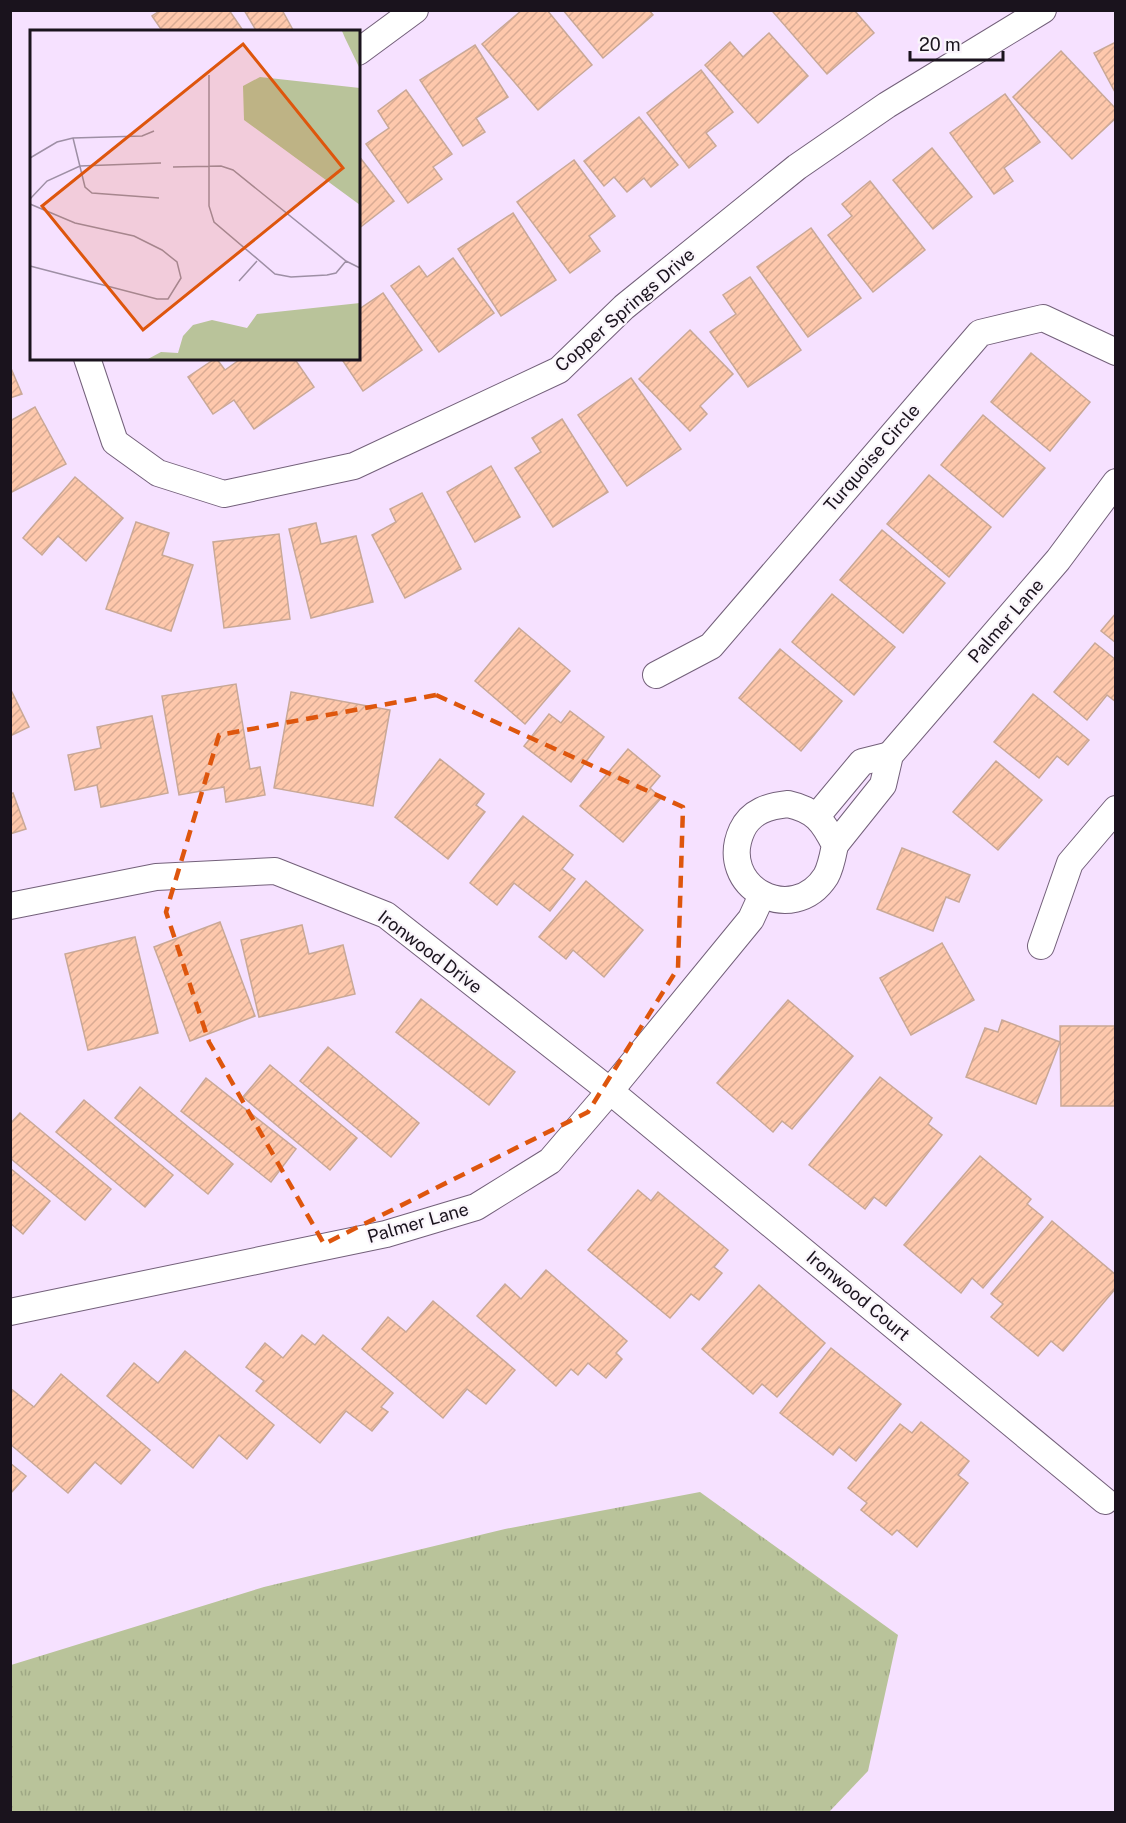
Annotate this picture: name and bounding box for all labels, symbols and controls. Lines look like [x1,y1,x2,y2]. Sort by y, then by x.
scale bar [910,24,1003,62]
inset map [30,30,360,360]
text: 20 m [919,34,961,55]
street label: Copper Springs Drive [551,243,699,376]
street label: Turquoise Circle [819,400,924,516]
street label: Palmer Lane [963,574,1048,667]
street label: Ironwood Drive [374,906,486,997]
street label: Palmer Lane [365,1198,471,1247]
street label: Ironwood Court [802,1246,914,1345]

